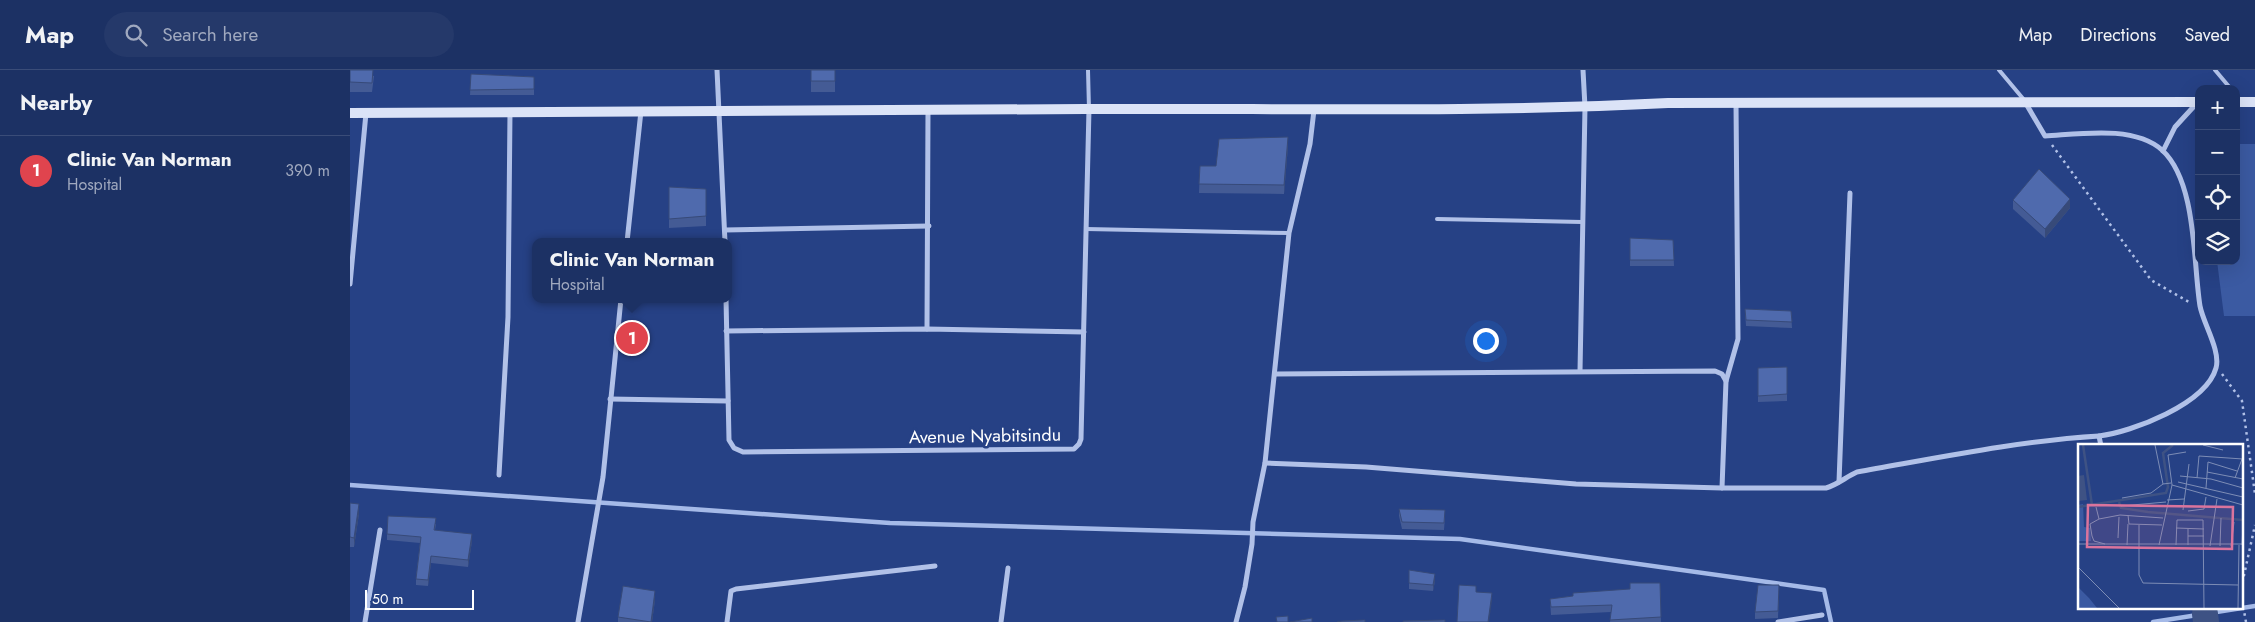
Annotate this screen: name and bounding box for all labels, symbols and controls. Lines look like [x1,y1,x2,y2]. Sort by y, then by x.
search box [104,12,454,57]
text: Map [25,17,74,52]
icon: search [122,21,150,49]
text: Search here [162,21,258,48]
text: Map [2019,22,2052,48]
text: Directions [2080,22,2156,48]
text: Saved [2184,22,2230,48]
map controls [2195,85,2240,265]
button: + [2195,85,2240,130]
text: Nearby [20,88,92,118]
button: − [2195,130,2240,175]
text: Clinic Van Norman [67,146,232,173]
text: 1 [32,159,40,182]
text: 390 m [285,159,330,182]
text: Hospital [67,173,122,196]
button: locate [2195,175,2240,220]
button: layers [2195,220,2240,265]
popup [532,238,732,303]
text: Clinic Van Norman [550,246,714,273]
text: Hospital [550,273,605,296]
pin: 1 [616,319,648,357]
your location [1473,328,1499,354]
street label: Avenue Nyabitsindu [909,422,1061,450]
inset map [2078,444,2242,610]
scale bar [365,587,474,610]
text: 50 m [372,589,403,609]

